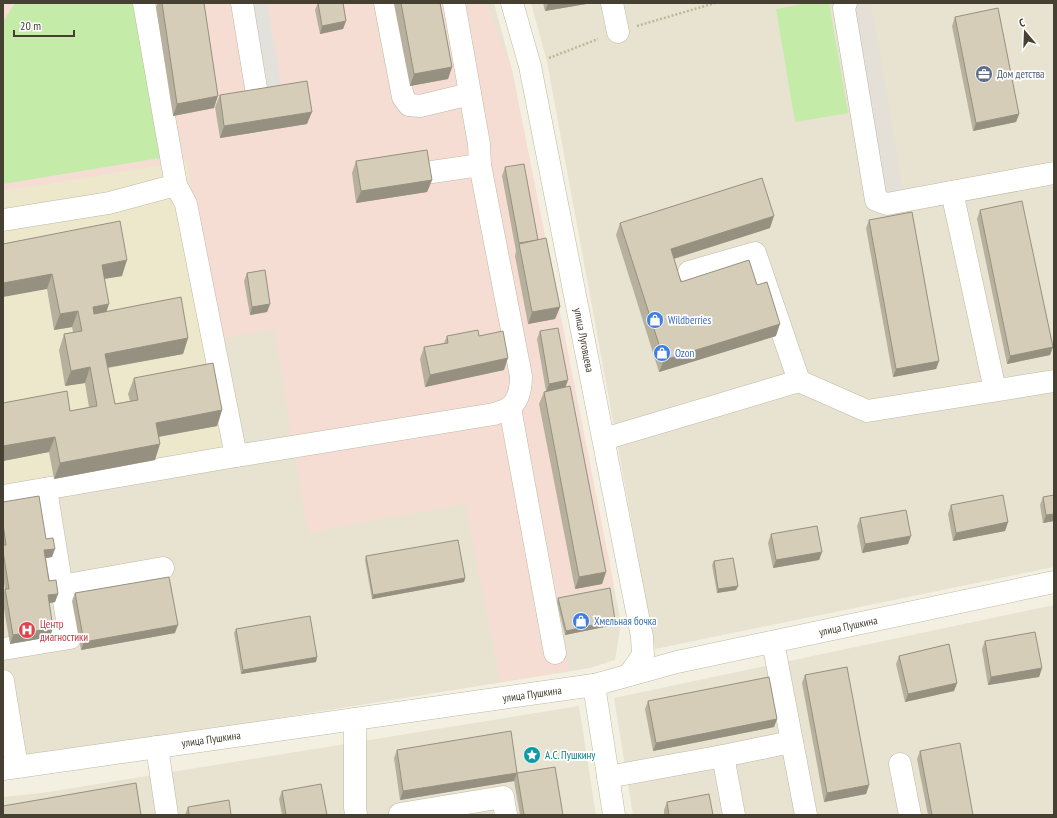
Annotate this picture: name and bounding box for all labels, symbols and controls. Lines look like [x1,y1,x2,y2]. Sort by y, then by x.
scale bar [14,12,74,38]
north arrow [1005,12,1045,52]
text: С [1017,15,1026,30]
text: 20 m [20,18,41,33]
office icon: Дом детства [974,64,994,84]
place label: Дом детства [997,67,1045,81]
street label: улица Луговцева [571,307,597,373]
shop icon: Wildberries [645,310,665,330]
place label: Wildberries [668,313,711,327]
shop icon: Ozon [652,343,672,363]
place label: Ozon [675,346,694,360]
shop icon: Хмельная бочка [571,611,591,631]
street label: улица Пушкина [817,613,879,639]
place label: Хмельная бочка [594,614,657,628]
place label: Центр диагностики [40,617,88,644]
hospital icon: Центр диагностики [17,620,37,640]
street label: улица Пушкина [502,683,562,705]
street label: улица Пушкина [181,728,241,750]
place icon: А.С. Пушкину [522,745,542,765]
place label: А.С. Пушкину [545,748,596,762]

